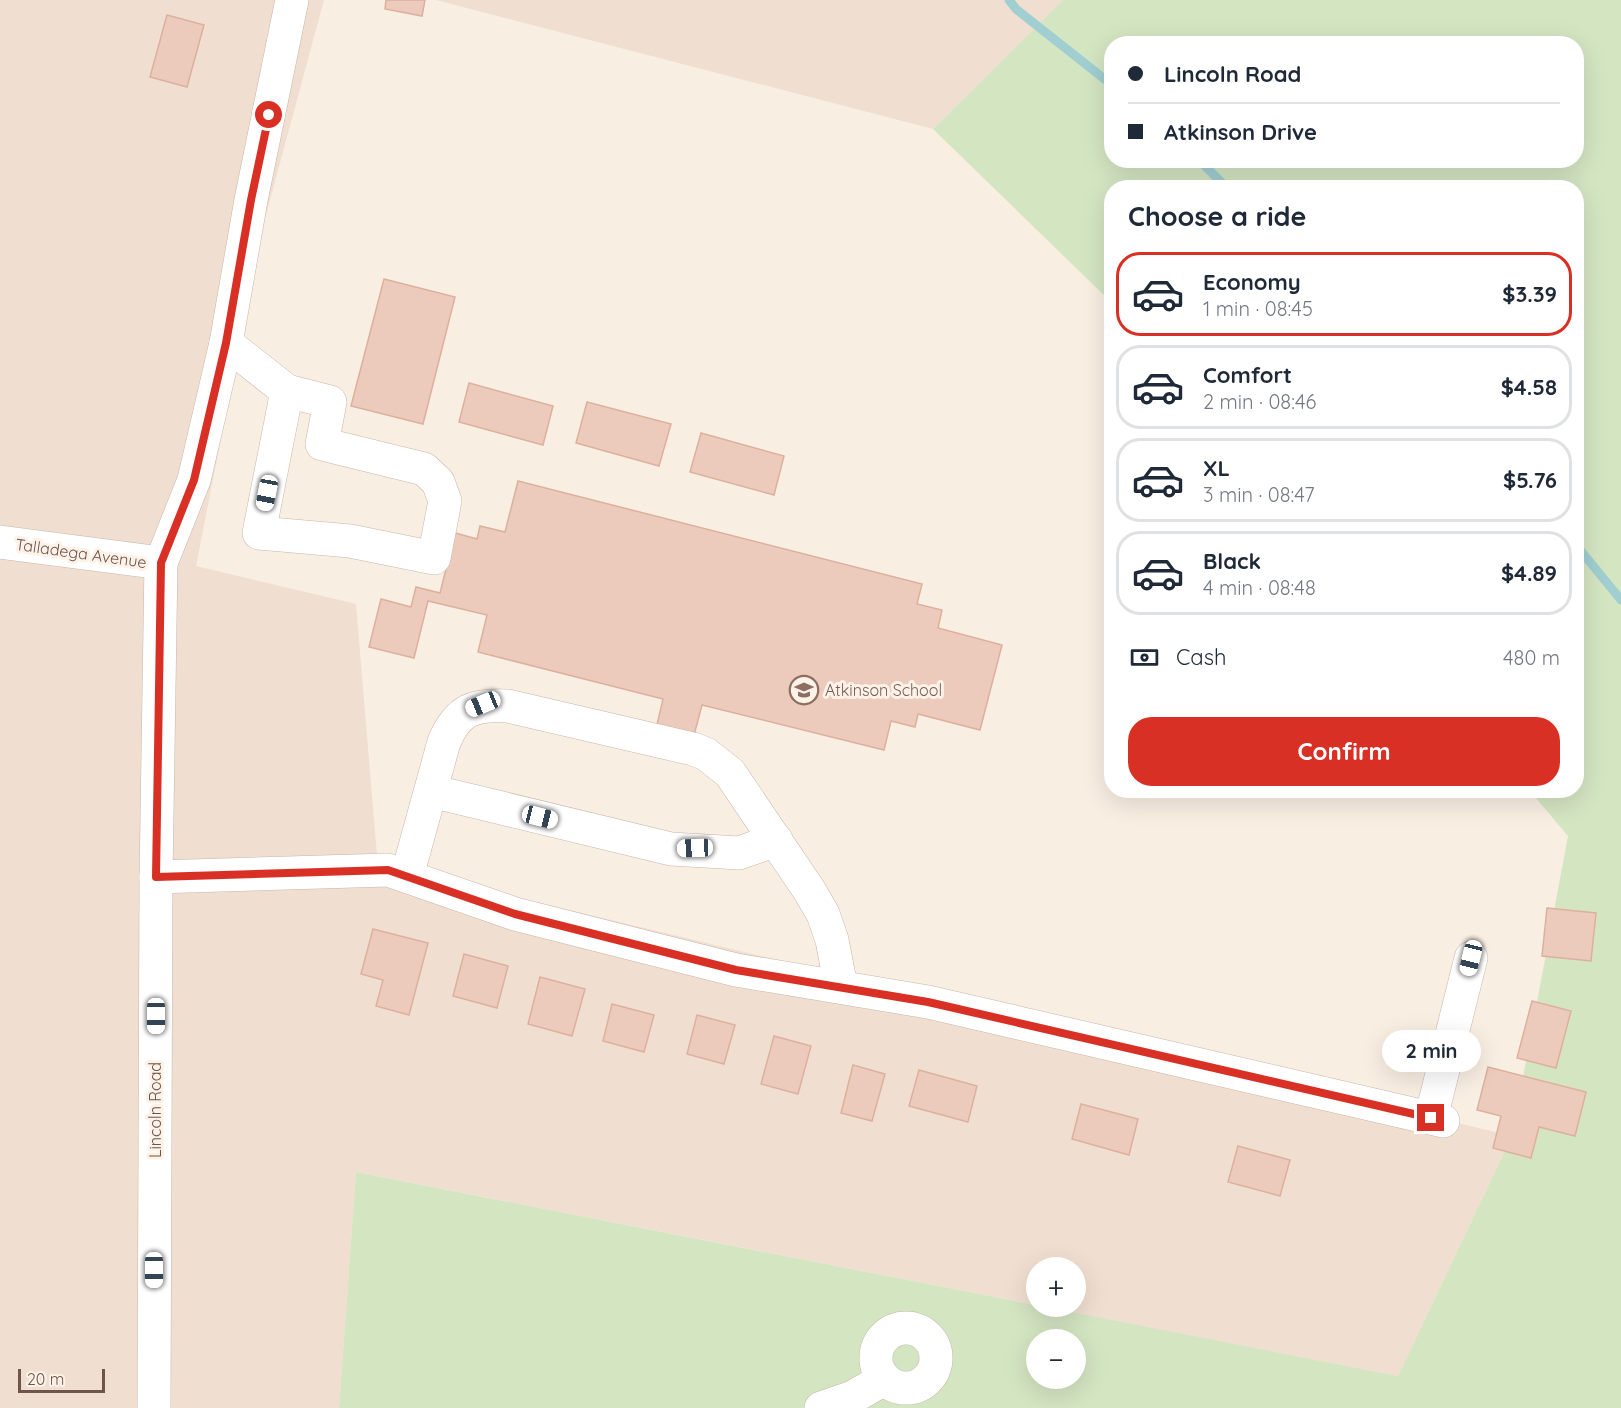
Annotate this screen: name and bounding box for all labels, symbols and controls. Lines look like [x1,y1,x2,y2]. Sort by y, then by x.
text: Lincoln Road [1164,60,1301,88]
route start [255,101,282,128]
text: Atkinson Drive [1164,118,1317,146]
text: Choose a ride [1128,199,1306,233]
icon: car [1131,267,1185,321]
text: Economy [1203,268,1301,296]
text: $3.39 [1502,280,1557,308]
text: 1 min · 08:45 [1203,296,1313,321]
icon: car [1131,360,1185,414]
text: Comfort [1203,361,1292,389]
text: $4.58 [1501,373,1557,401]
text: 2 min · 08:46 [1203,389,1316,414]
icon: car [1131,453,1185,507]
text: XL [1203,454,1230,482]
text: $5.76 [1503,466,1557,494]
car [255,474,279,512]
text: 3 min · 08:47 [1203,482,1314,507]
street label: Talladega Avenue [14,534,148,572]
icon: car [1131,546,1185,600]
text: Black [1203,547,1261,575]
text: $4.89 [1501,559,1557,587]
text: 4 min · 08:48 [1203,575,1316,600]
icon: cash [1128,641,1161,674]
text: Cash [1176,643,1227,671]
text: 480 m [1503,645,1560,670]
school or university icon: Atkinson School [788,674,820,706]
place label: Atkinson School [825,680,942,700]
car [463,689,503,719]
button: Confirm [1128,717,1560,786]
car [520,804,560,830]
car [677,838,713,858]
car [1458,938,1484,978]
car [147,998,165,1034]
callout: 2 min [1382,1031,1480,1073]
text: 2 min [1405,1038,1458,1063]
street label: Lincoln Road [145,1062,165,1158]
route end [1417,1104,1444,1131]
car [145,1252,163,1288]
map controls [1026,1257,1086,1389]
button: + [1026,1257,1086,1317]
button: − [1026,1329,1086,1389]
scale bar [18,1366,105,1394]
text: 20 m [27,1369,64,1389]

